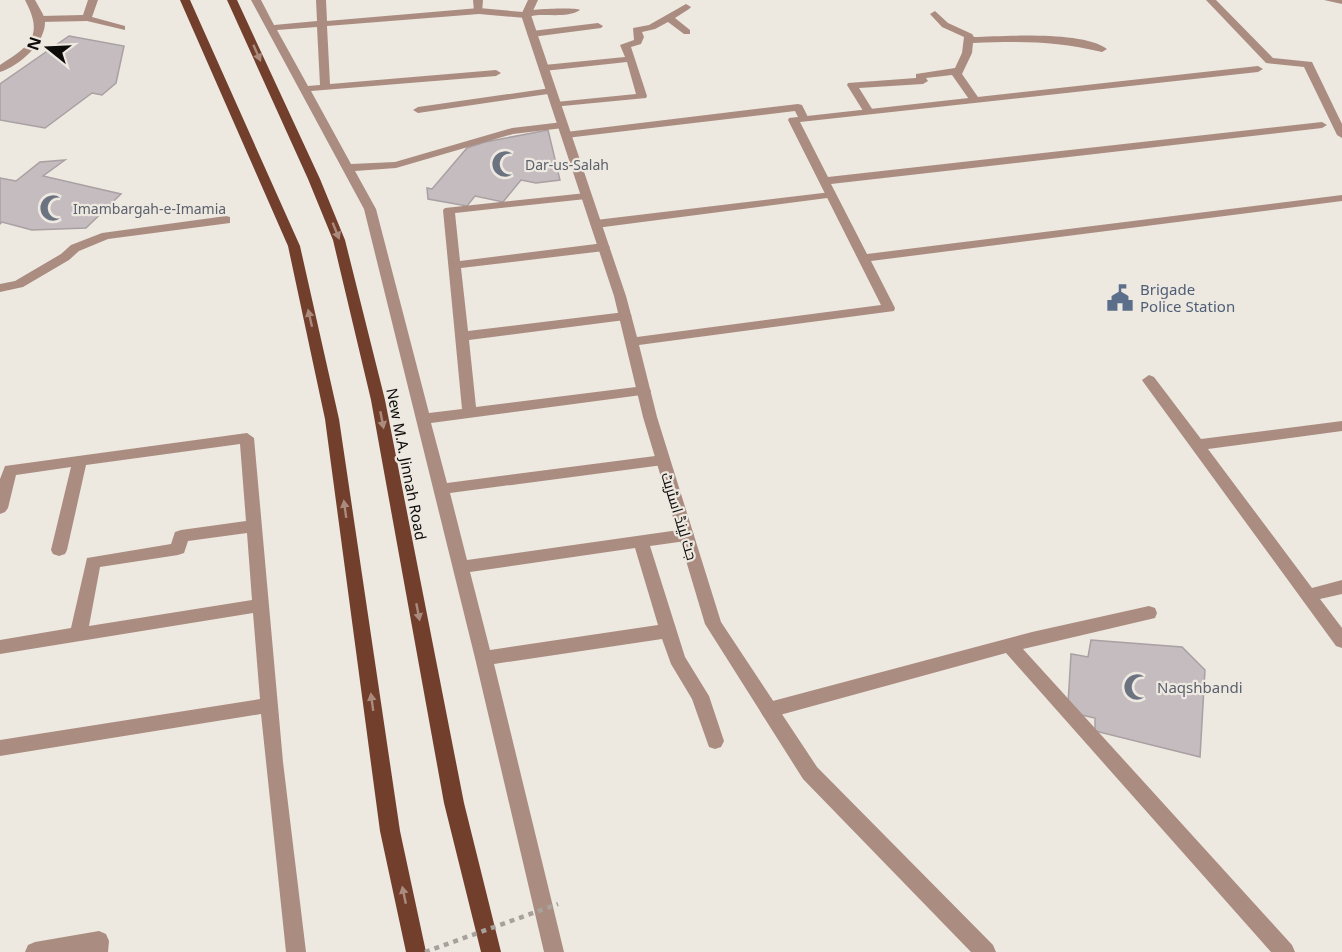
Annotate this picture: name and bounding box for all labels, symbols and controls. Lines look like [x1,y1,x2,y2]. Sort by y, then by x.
north arrow [18,18,78,78]
text: N [21,34,46,53]
one-way arrow [253,44,262,61]
mosque icon: Dar-us-Salah [490,149,520,179]
place label: Dar-us-Salah [525,155,609,174]
mosque icon: Imambargah-e-Imamia [38,193,68,223]
place label: Imambargah-e-Imamia [73,199,226,218]
one-way arrow [332,222,341,240]
place label: Brigade Police Station [1140,279,1235,316]
public building icon: Brigade Police Station [1105,283,1135,313]
one-way arrow [305,308,314,327]
street label: New M.A. Jinnah Road [382,386,432,542]
one-way arrow [378,411,387,430]
street label: جٹ لینڈ اسٹریٹ [657,470,703,562]
one-way arrow [341,500,350,519]
one-way arrow [414,603,423,622]
mosque icon: Naqshbandi [1122,672,1152,702]
place label: Naqshbandi [1157,677,1243,697]
one-way arrow [368,693,377,712]
one-way arrow [399,885,408,904]

